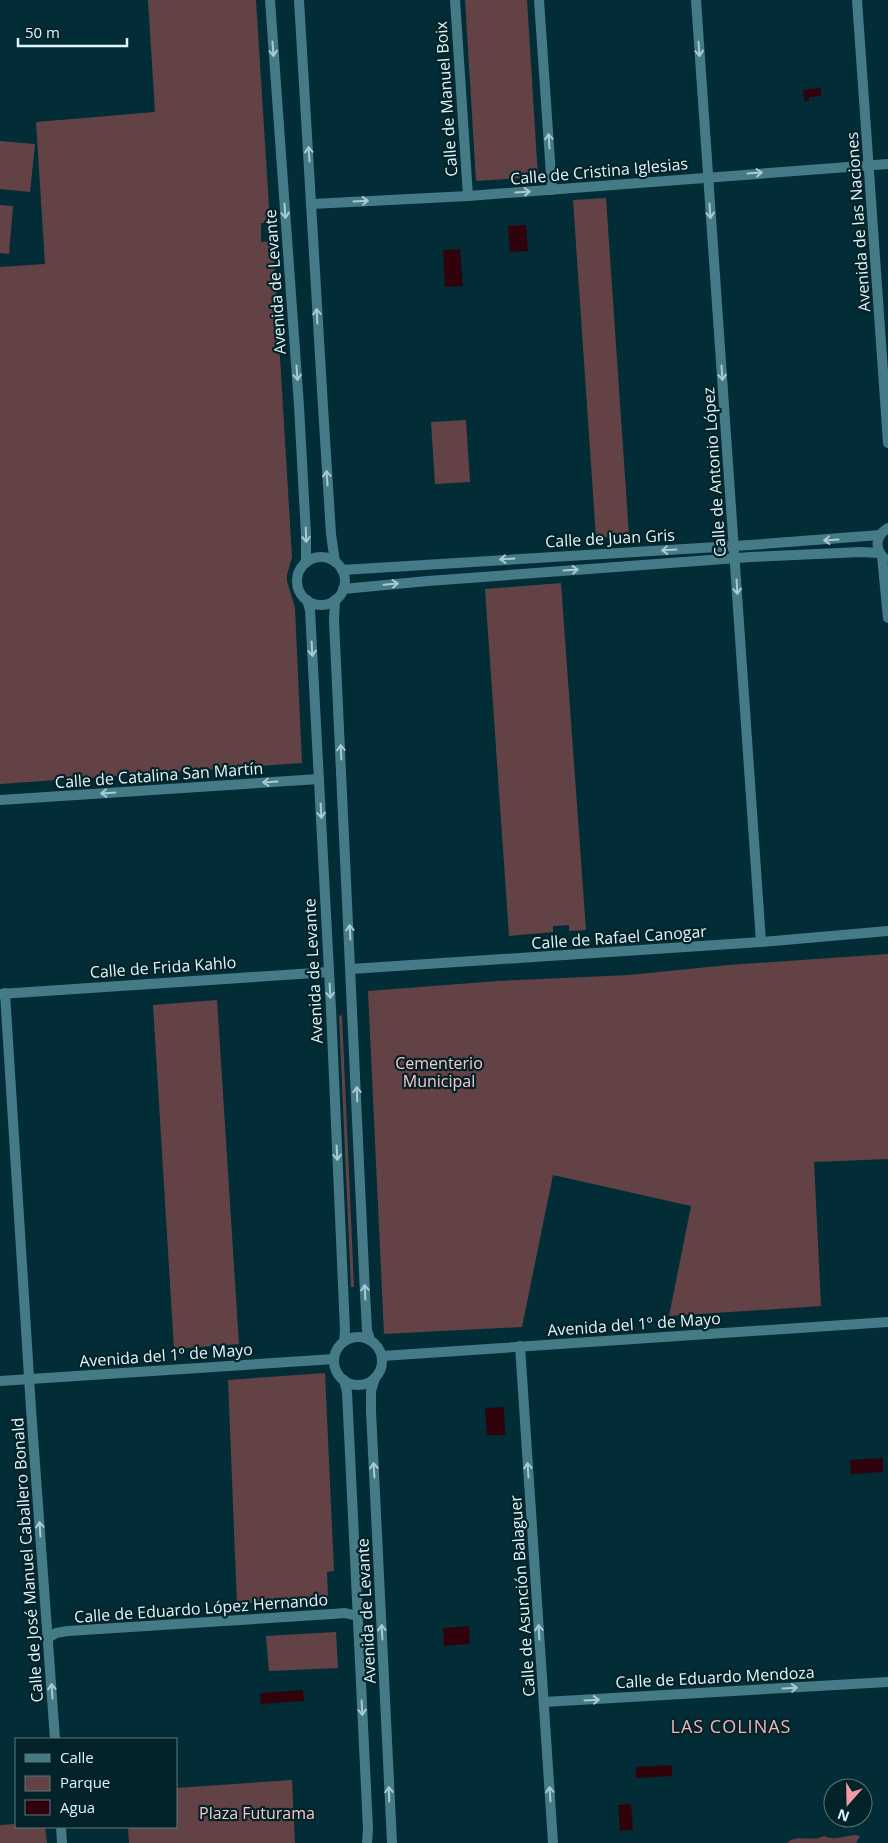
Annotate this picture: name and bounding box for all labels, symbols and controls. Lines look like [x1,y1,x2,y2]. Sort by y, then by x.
scale bar [18,15,126,47]
street label: Calle de Manuel Boix [430,20,462,177]
text: 50 m [25,22,60,42]
one-way arrow [269,40,278,56]
one-way arrow [694,40,704,56]
street label: Avenida de las Naciones [841,131,875,313]
one-way arrow [544,133,554,149]
one-way arrow [304,146,314,162]
street label: Calle de Cristina Iglesias [509,152,689,190]
one-way arrow [746,169,762,178]
one-way arrow [515,187,531,197]
one-way arrow [352,196,368,206]
one-way arrow [280,202,289,218]
one-way arrow [706,202,715,218]
street label: Avenida de Levante [259,209,291,355]
one-way arrow [313,308,322,324]
one-way arrow [292,365,301,381]
one-way arrow [717,365,726,381]
street label: Calle de Antonio López [697,386,731,558]
one-way arrow [323,471,332,487]
street label: Calle de Juan Gris [545,524,675,552]
one-way arrow [301,526,311,543]
one-way arrow [824,535,840,544]
one-way arrow [661,545,677,554]
one-way arrow [499,555,515,564]
one-way arrow [562,565,578,575]
one-way arrow [383,579,399,588]
one-way arrow [732,579,741,595]
one-way arrow [307,640,316,656]
one-way arrow [336,744,346,760]
street label: Calle de Catalina San Martín [54,757,264,793]
one-way arrow [263,777,279,786]
one-way arrow [101,789,117,798]
one-way arrow [316,803,325,819]
street label: Avenida de Levante [298,898,328,1044]
street label: Calle de Rafael Canogar [531,920,708,954]
one-way arrow [345,924,354,940]
street label: Calle de Frida Kahlo [89,951,237,983]
one-way arrow [325,982,334,998]
park label: Cementerio Municipal [395,1052,483,1092]
one-way arrow [352,1087,362,1103]
one-way arrow [332,1145,341,1161]
one-way arrow [361,1284,370,1300]
street label: Avenida del 1º de Mayo [546,1307,722,1341]
street label: Avenida del 1º de Mayo [78,1338,254,1372]
street label: Calle de José Manuel Caballero Bonald [6,1417,48,1703]
one-way arrow [369,1462,379,1478]
one-way arrow [524,1462,533,1478]
street label: Calle de Asunción Balaguer [504,1494,540,1698]
one-way arrow [35,1521,45,1537]
street label: Avenida de Levante [351,1538,381,1684]
street label: Calle de Eduardo López Hernando [73,1588,329,1628]
one-way arrow [377,1624,386,1640]
one-way arrow [535,1624,544,1640]
street label: Calle de Eduardo Mendoza [615,1661,815,1693]
one-way arrow [47,1683,56,1699]
one-way arrow [781,1683,797,1692]
one-way arrow [584,1695,600,1704]
one-way arrow [358,1700,367,1716]
district label: LAS COLINAS [671,1714,791,1738]
legend [15,1738,178,1828]
text: Calle [60,1747,94,1767]
text: Parque [60,1772,110,1792]
north arrow [823,1778,873,1828]
one-way arrow [384,1787,394,1803]
one-way arrow [545,1787,554,1803]
text: Agua [60,1797,95,1817]
park label: Plaza Futurama [199,1802,315,1824]
text: N [835,1805,852,1827]

